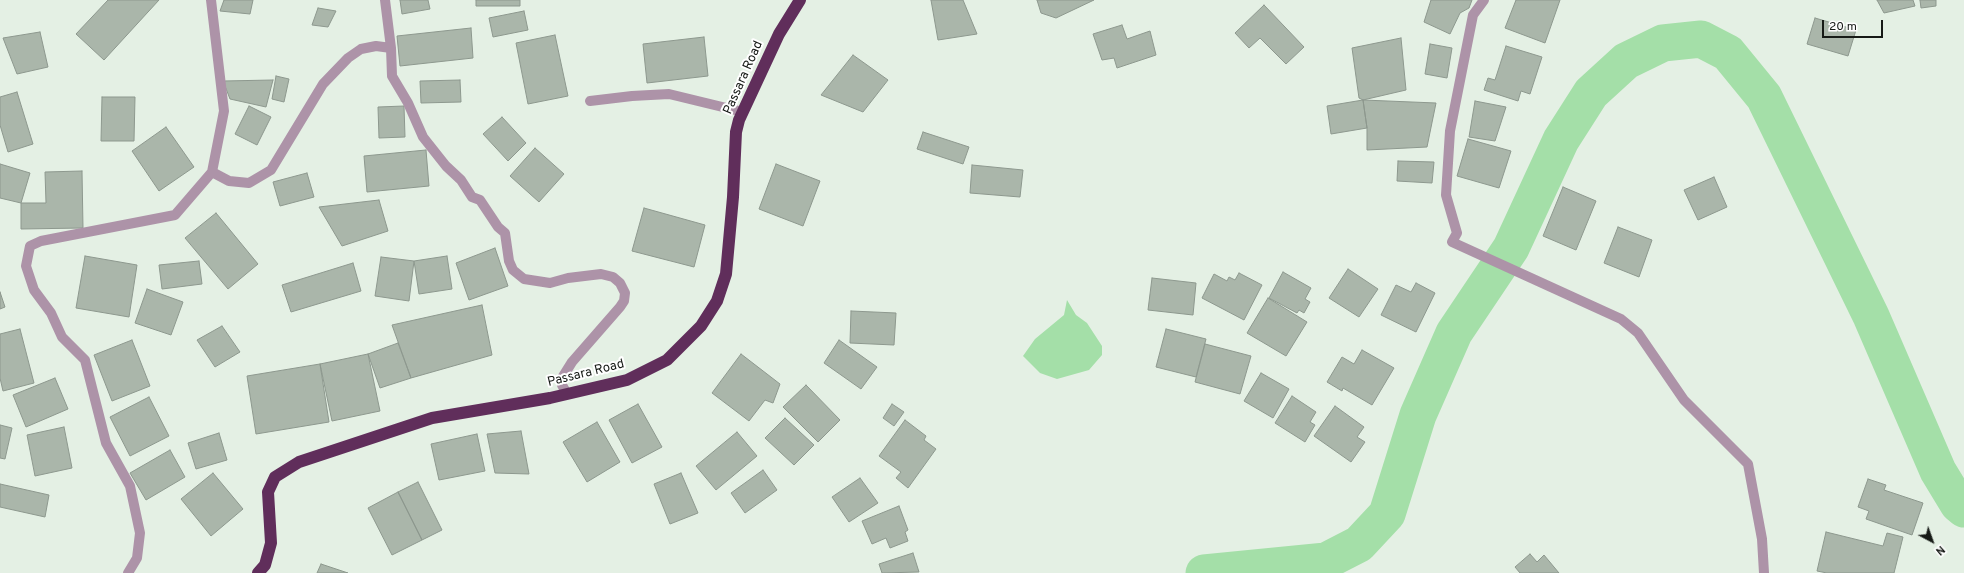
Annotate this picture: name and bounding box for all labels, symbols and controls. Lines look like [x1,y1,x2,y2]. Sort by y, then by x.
scale bar [1824,12,1885,38]
text: 20 m [1829,19,1857,35]
street label: Passara Road [721,39,767,117]
street label: Passara Road [546,357,626,391]
north arrow [1912,521,1952,561]
text: N [1932,542,1947,558]

